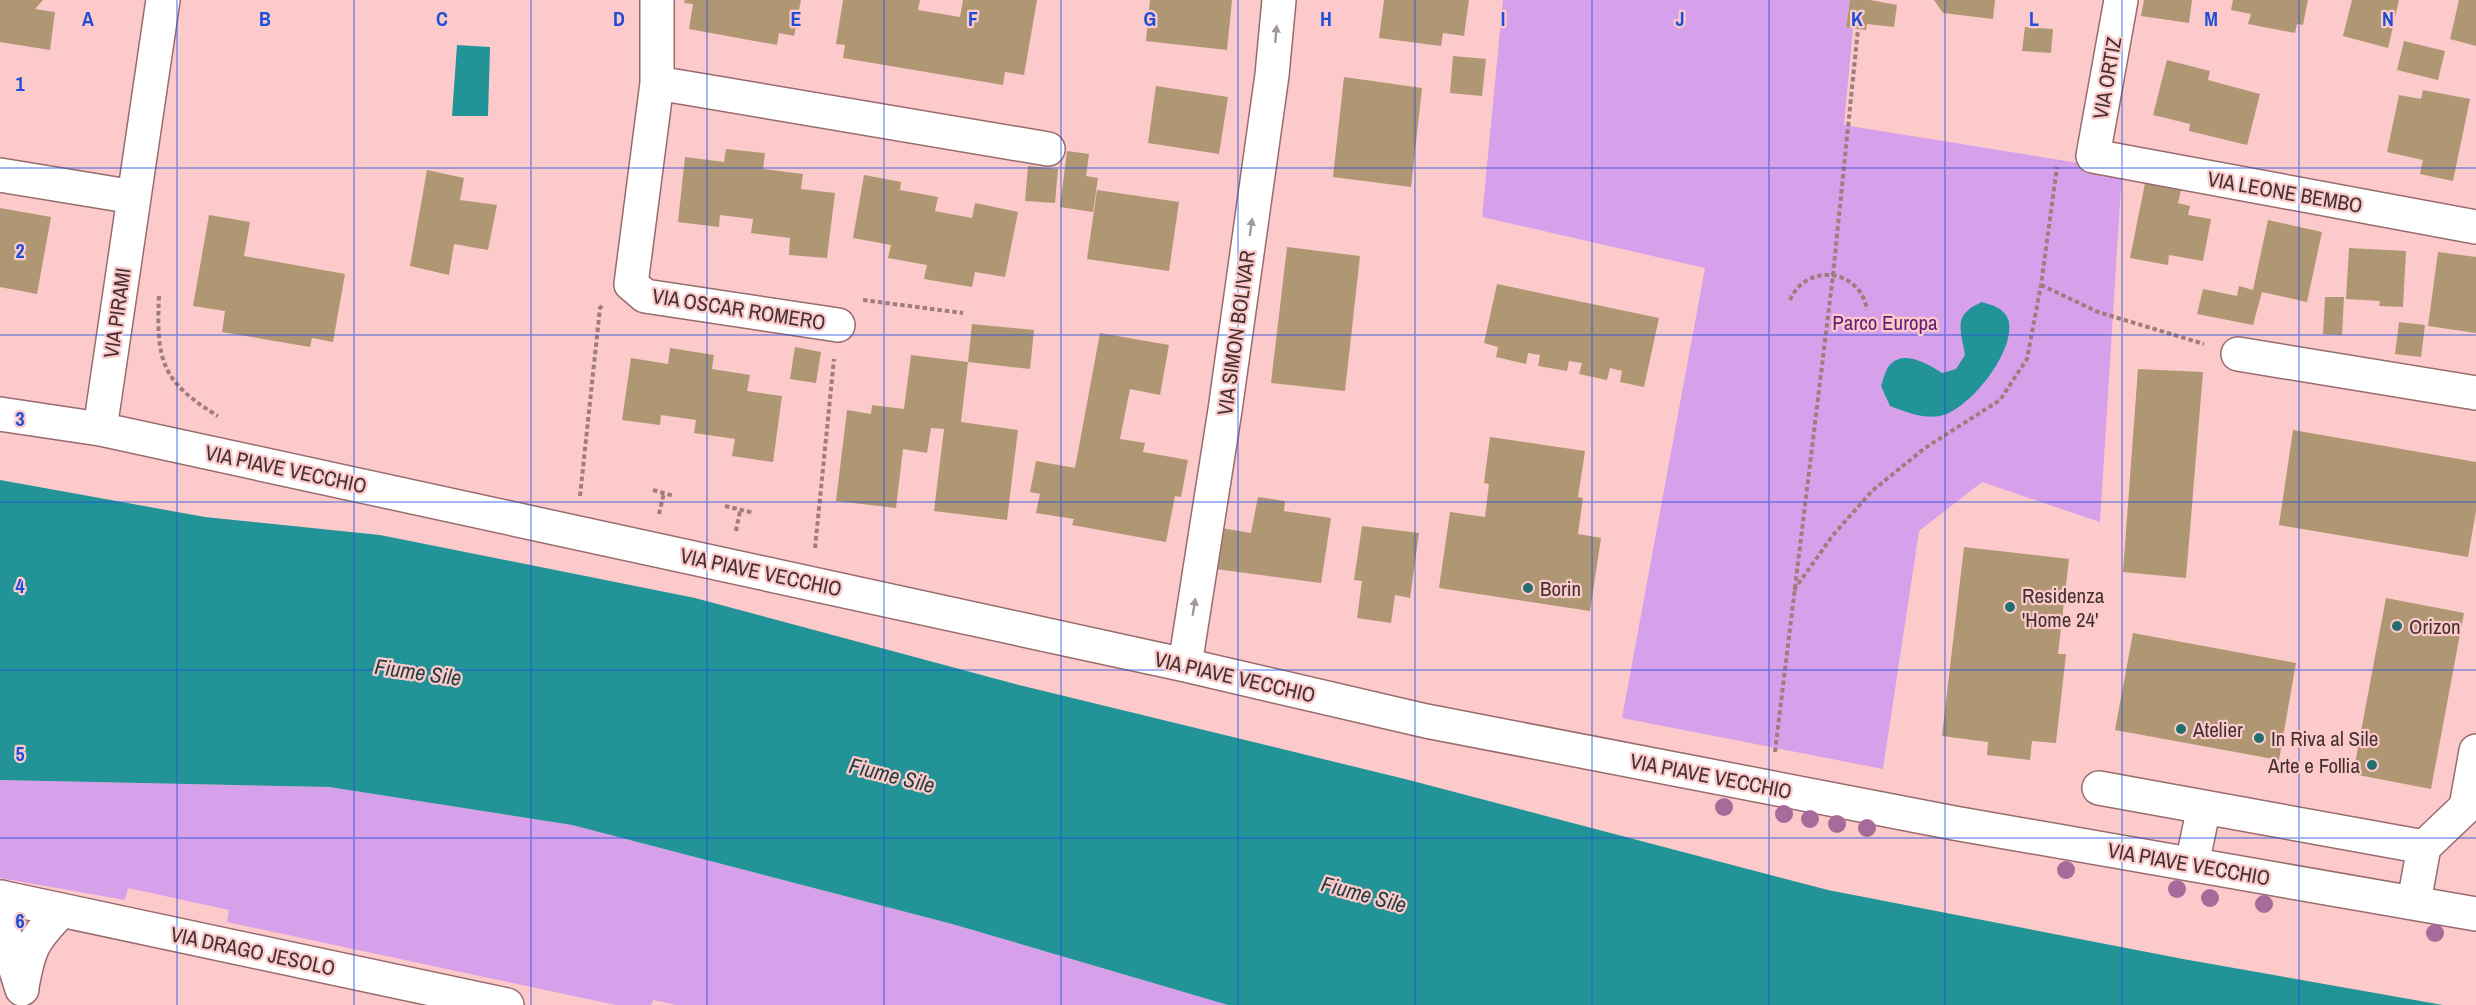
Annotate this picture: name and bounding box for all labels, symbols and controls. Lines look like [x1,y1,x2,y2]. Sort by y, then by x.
text: A [82,5,94,32]
text: B [259,5,271,32]
text: C [436,5,448,32]
text: D [613,5,625,32]
text: E [791,5,802,32]
text: F [968,5,978,32]
text: G [1144,5,1156,32]
text: H [1320,5,1332,32]
text: I [1501,5,1505,32]
text: J [1675,5,1685,32]
text: K [1851,5,1863,32]
text: L [2029,5,2039,32]
text: M [2204,5,2218,32]
text: N [2382,5,2394,32]
one-way arrow [1271,24,1281,43]
street label: VIA ORTIZ [2086,34,2129,121]
text: 1 [15,70,25,97]
street label: VIA LEONE BEMBO [2205,164,2365,220]
one-way arrow [1246,217,1255,236]
text: 2 [15,237,25,264]
street label: VIA SIMON BOLIVAR [1210,249,1262,417]
street label: VIA PIRAMI [96,266,138,360]
street label: VIA OSCAR ROMERO [650,281,828,337]
park label: Parco Europa [1832,308,1938,337]
text: 3 [15,405,25,432]
street label: VIA PIAVE VECCHIO [203,438,369,500]
street label: VIA PIAVE VECCHIO [678,541,844,603]
text: 4 [15,572,25,599]
place label: Borin [1540,574,1581,603]
marker: Borin [1521,581,1535,595]
place label: Residenza 'Home 24' [2022,581,2105,634]
one-way arrow [1189,597,1198,616]
marker: Residenza 'Home 24' [2003,600,2017,614]
place label: Orizon [2409,612,2461,641]
marker: Orizon [2390,619,2404,633]
street label: VIA PIAVE VECCHIO [1152,644,1318,710]
water label: Fiume Sile [373,651,463,693]
place label: Atelier [2192,715,2243,744]
marker: Atelier [2174,722,2188,736]
place label: In Riva al Sile [2271,724,2378,753]
marker: In Riva al Sile [2252,731,2266,745]
text: 5 [15,740,25,767]
street label: VIA PIAVE VECCHIO [1628,746,1794,806]
water label: Fiume Sile [846,750,938,800]
place label: Arte e Follia [2267,751,2360,780]
marker: Arte e Follia [2365,758,2379,772]
street label: VIA PIAVE VECCHIO [2106,835,2272,893]
water label: Fiume Sile [1318,868,1410,920]
text: 6 [15,907,25,934]
street label: VIA DRAGO JESOLO [168,919,338,983]

